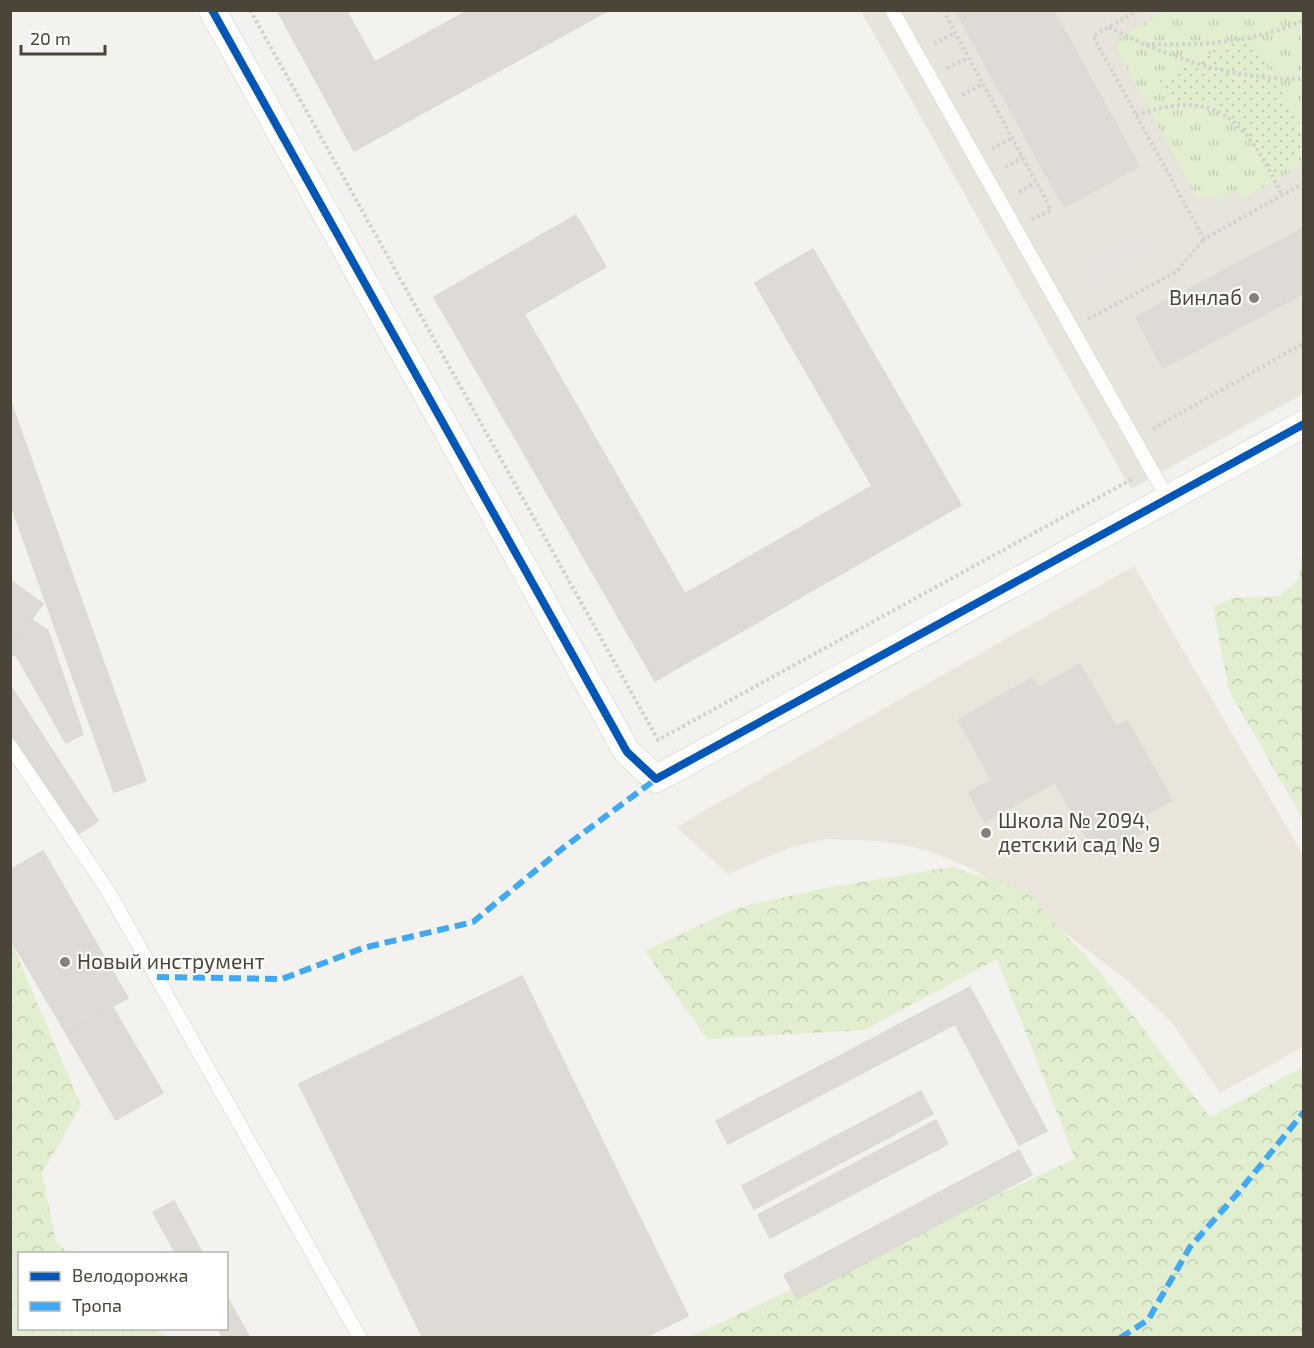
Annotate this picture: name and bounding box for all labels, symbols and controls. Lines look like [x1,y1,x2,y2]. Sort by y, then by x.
scale bar [21,18,105,56]
text: 20 m [30,27,71,49]
place label: Винлаб [1169,284,1242,309]
marker: Винлаб [1247,291,1261,305]
place label: Школа № 2094, детский сад № 9 [998,807,1160,856]
marker: Школа № 2094, детский сад № 9 [979,826,993,840]
place label: Новый инструмент [77,948,265,974]
marker: Новый инструмент [58,955,72,969]
legend [18,1252,228,1330]
text: Велодорожка [72,1264,188,1286]
text: Тропа [72,1294,122,1316]

